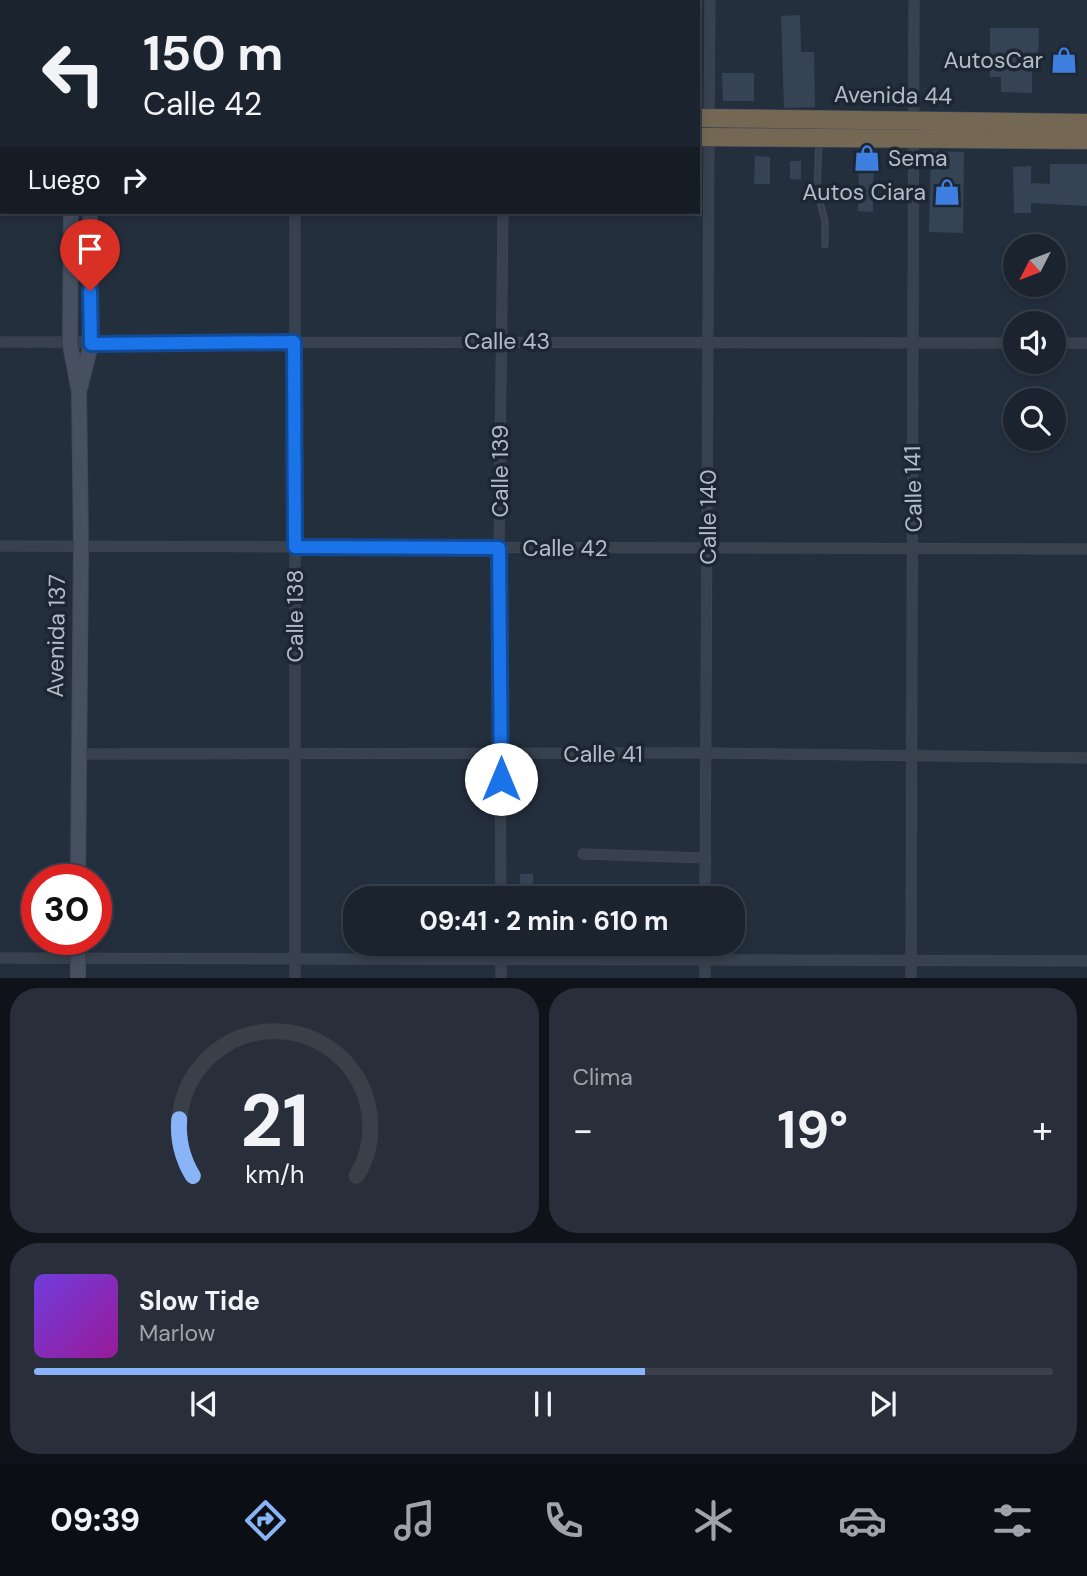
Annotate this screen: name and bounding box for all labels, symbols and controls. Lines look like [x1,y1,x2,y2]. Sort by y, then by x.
text: 150 m [143,21,283,85]
icon: left [28,28,119,119]
place label: AutosCar [943,45,1043,75]
shop icon: AutosCar [1049,45,1079,75]
street label: Avenida 44 [834,79,952,111]
text: Calle 42 [143,83,262,125]
shop icon: Sema [852,143,882,173]
place label: Sema [888,143,947,173]
icon: right [115,161,153,199]
text: Luego [28,163,101,197]
place label: Autos Ciara [802,177,926,207]
shop icon: Autos Ciara [932,177,962,207]
pin [60,219,120,291]
icon: arrive [71,230,109,268]
north arrow [1003,234,1066,298]
map controls [1003,234,1066,451]
button: sound [1003,311,1066,374]
street label: Calle 43 [464,326,550,356]
button: search [1003,388,1066,451]
street label: Calle 139 [485,425,515,518]
street label: Calle 141 [897,445,929,533]
street label: Calle 140 [693,469,723,565]
street label: Calle 42 [522,533,608,563]
street label: Calle 138 [280,569,310,663]
street label: Avenida 137 [40,574,72,698]
street label: Calle 41 [563,739,643,769]
position arrow [464,742,538,816]
speed limit sign: 30 [21,864,112,955]
text: 09:41 · 2 min · 610 m [420,904,668,938]
text: Clima [573,1062,633,1092]
text: 21 [240,1075,309,1170]
text: 19° [777,1096,848,1164]
text: − [573,1105,593,1155]
text: + [1032,1105,1053,1155]
text: km/h [245,1158,304,1191]
text: Slow Tide [139,1284,260,1318]
text: Marlow [139,1318,215,1348]
icon: previous [185,1385,223,1423]
icon: pause [524,1385,562,1423]
icon: next [864,1385,902,1423]
icon: directions [241,1496,290,1545]
icon: music [390,1496,439,1545]
icon: phone [539,1496,588,1545]
icon: climate [689,1496,738,1545]
icon: car [838,1496,887,1545]
icon: filters [988,1496,1037,1545]
text: 09:39 [50,1499,140,1541]

